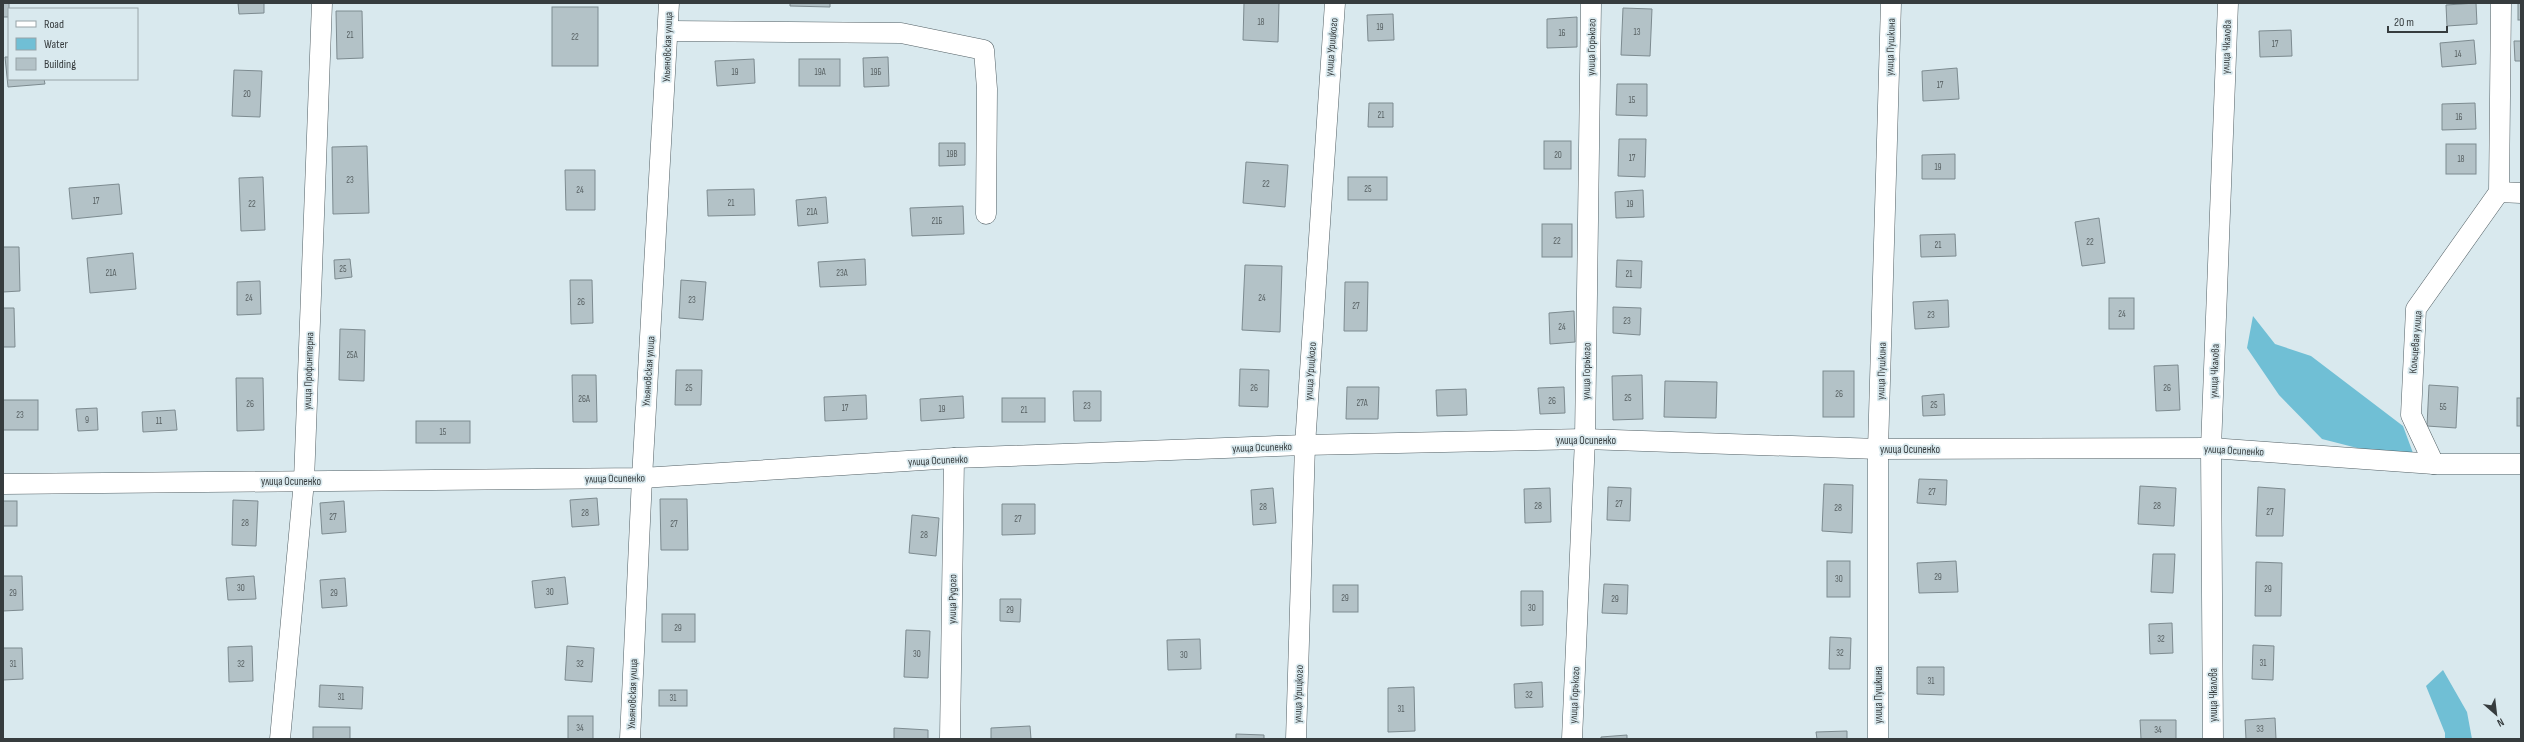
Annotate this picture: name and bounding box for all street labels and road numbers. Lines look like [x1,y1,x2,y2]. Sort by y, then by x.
street label: Ульяновская улица [660,12,675,82]
street label: улица Урицкого [1322,17,1341,77]
street label: улица Горького [1585,18,1599,76]
street label: улица Пушкина [1883,18,1898,76]
street label: улица Чкалова [2219,20,2234,74]
street label: Кольцевая улица [2406,310,2425,374]
street label: улица Профинтерна [301,332,316,410]
street label: Ульяновская улица [640,335,657,407]
street label: улица Урицкого [1302,341,1319,401]
street label: улица Горького [1580,342,1594,400]
street label: улица Пушкина [1874,342,1889,400]
street label: улица Чкалова [2207,344,2222,398]
street label: улица Осипенко [1556,434,1616,447]
street label: улица Осипенко [1232,440,1293,455]
street label: улица Осипенко [2204,442,2265,459]
street label: улица Осипенко [1880,443,1940,456]
street label: улица Осипенко [908,452,969,469]
street label: улица Осипенко [585,471,646,486]
street label: улица Осипенко [261,475,321,488]
street label: улица Рудого [946,574,959,624]
street label: Ульяновская улица [625,659,640,729]
street label: улица Урицкого [1291,664,1306,723]
street label: улица Горького [1567,666,1583,724]
street label: улица Пушкина [1872,666,1885,724]
street label: улица Чкалова [2207,668,2220,722]

